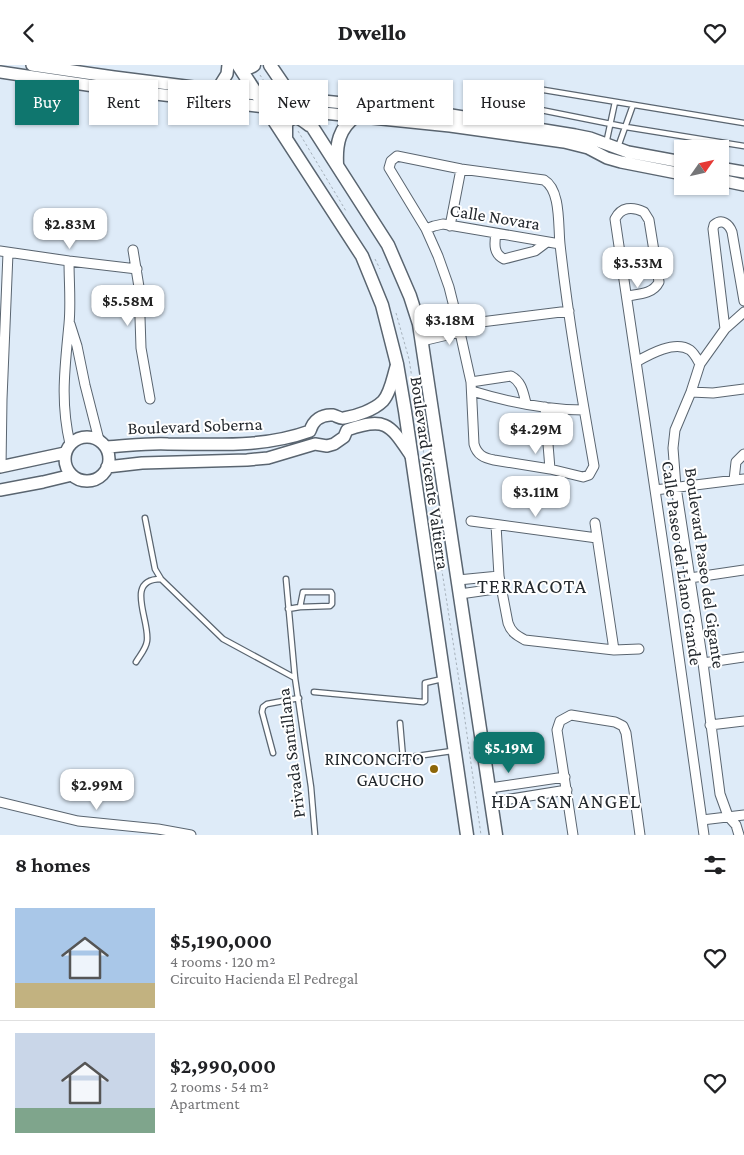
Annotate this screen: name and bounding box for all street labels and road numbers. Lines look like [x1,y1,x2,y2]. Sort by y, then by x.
street label: Calle Novara [448,200,542,234]
street label: Boulevard Vicente Valtierra [407,375,453,571]
street label: Boulevard Soberna [127,414,263,438]
street label: Calle Paseo del Llano Grande [658,459,706,667]
street label: Boulevard Paseo del Gigante [681,466,729,670]
street label: Privada Santillana [273,687,309,819]

